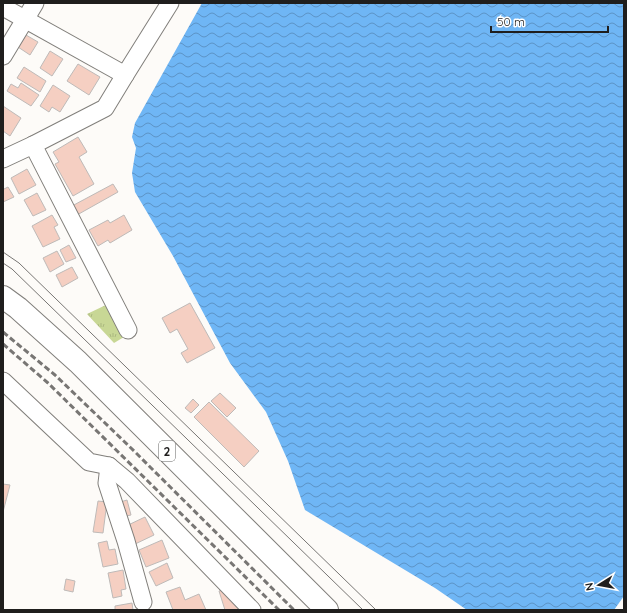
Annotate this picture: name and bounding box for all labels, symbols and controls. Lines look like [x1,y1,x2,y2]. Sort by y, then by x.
scale bar [491,8,608,34]
text: 50 m [497,14,525,29]
road number: 2 [159,441,175,461]
north arrow [579,565,619,605]
text: N [582,582,597,592]

